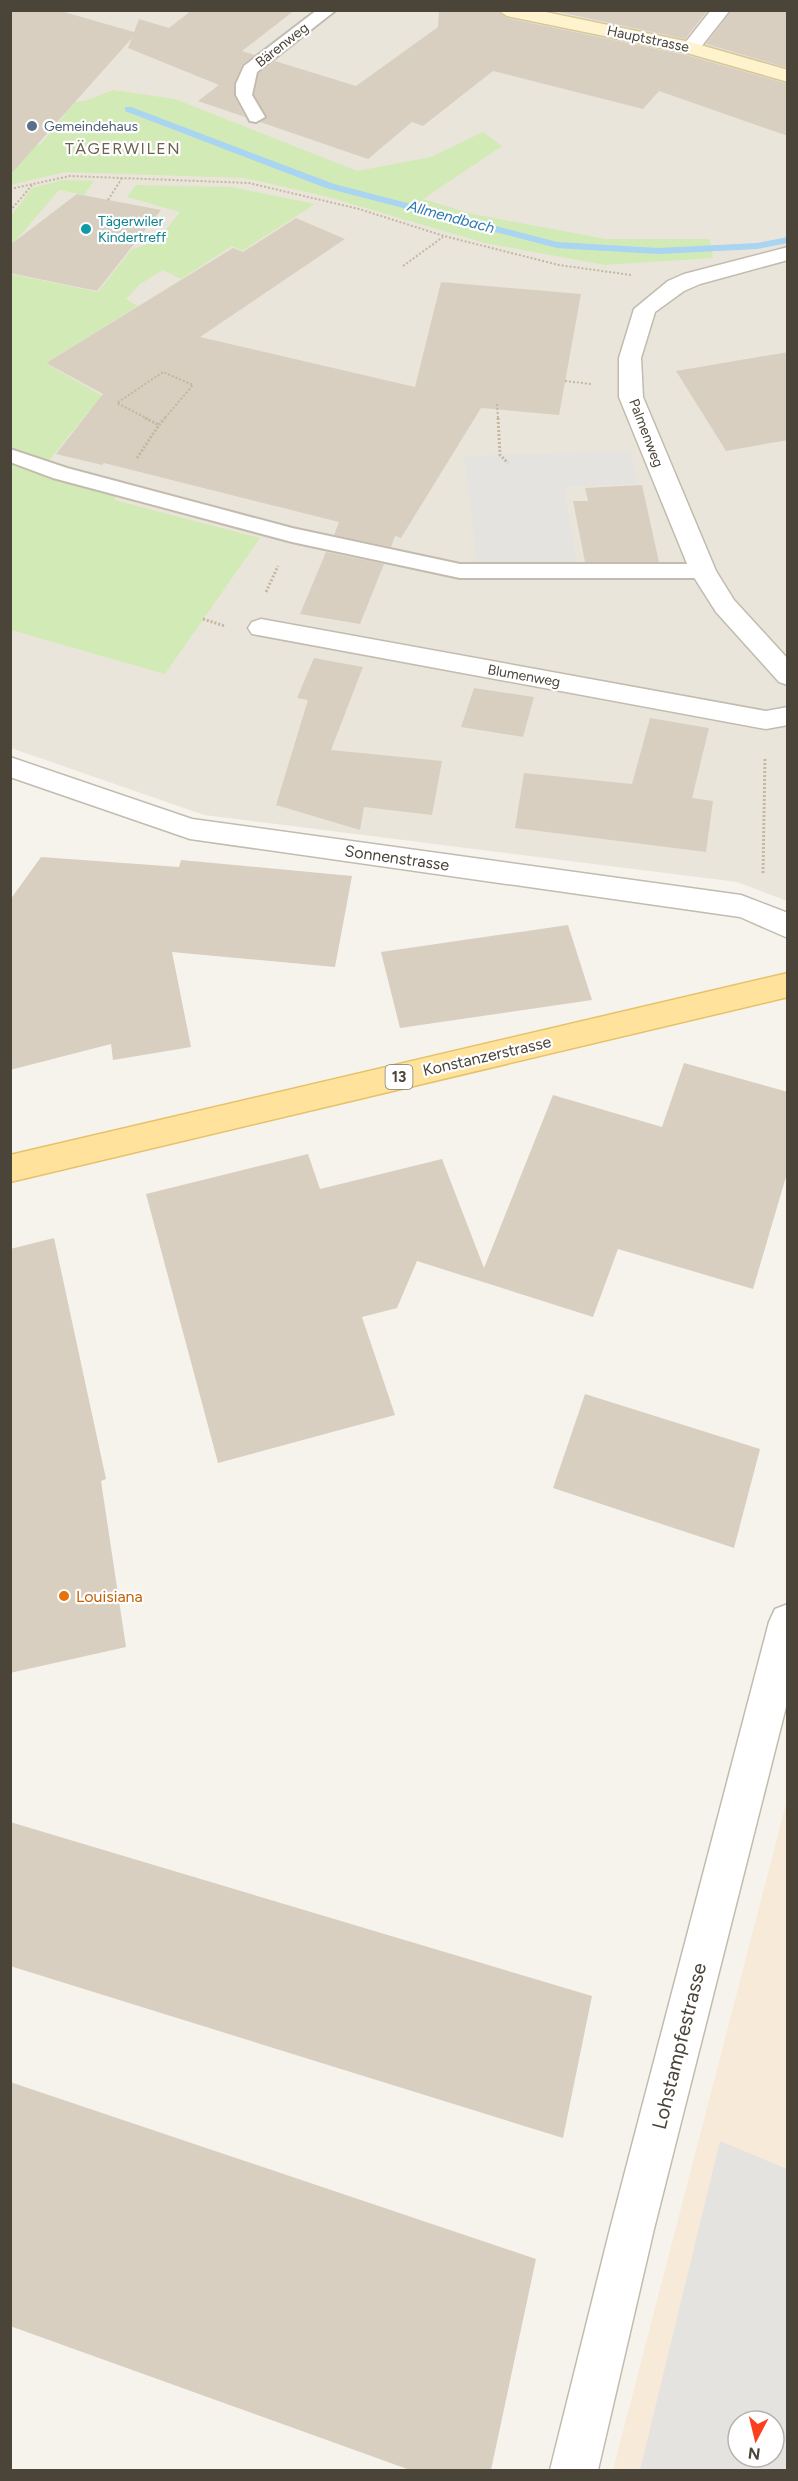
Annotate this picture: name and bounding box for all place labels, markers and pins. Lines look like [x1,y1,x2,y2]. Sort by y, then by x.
place label: Gemeindehaus [44,118,138,135]
marker: Gemeindehaus [25,119,39,133]
place label: Tägerwiler Kindertreff [98,213,167,246]
marker: Tägerwiler Kindertreff [79,222,93,236]
place label: Louisiana [76,1587,143,1606]
marker: Louisiana [57,1589,71,1603]

